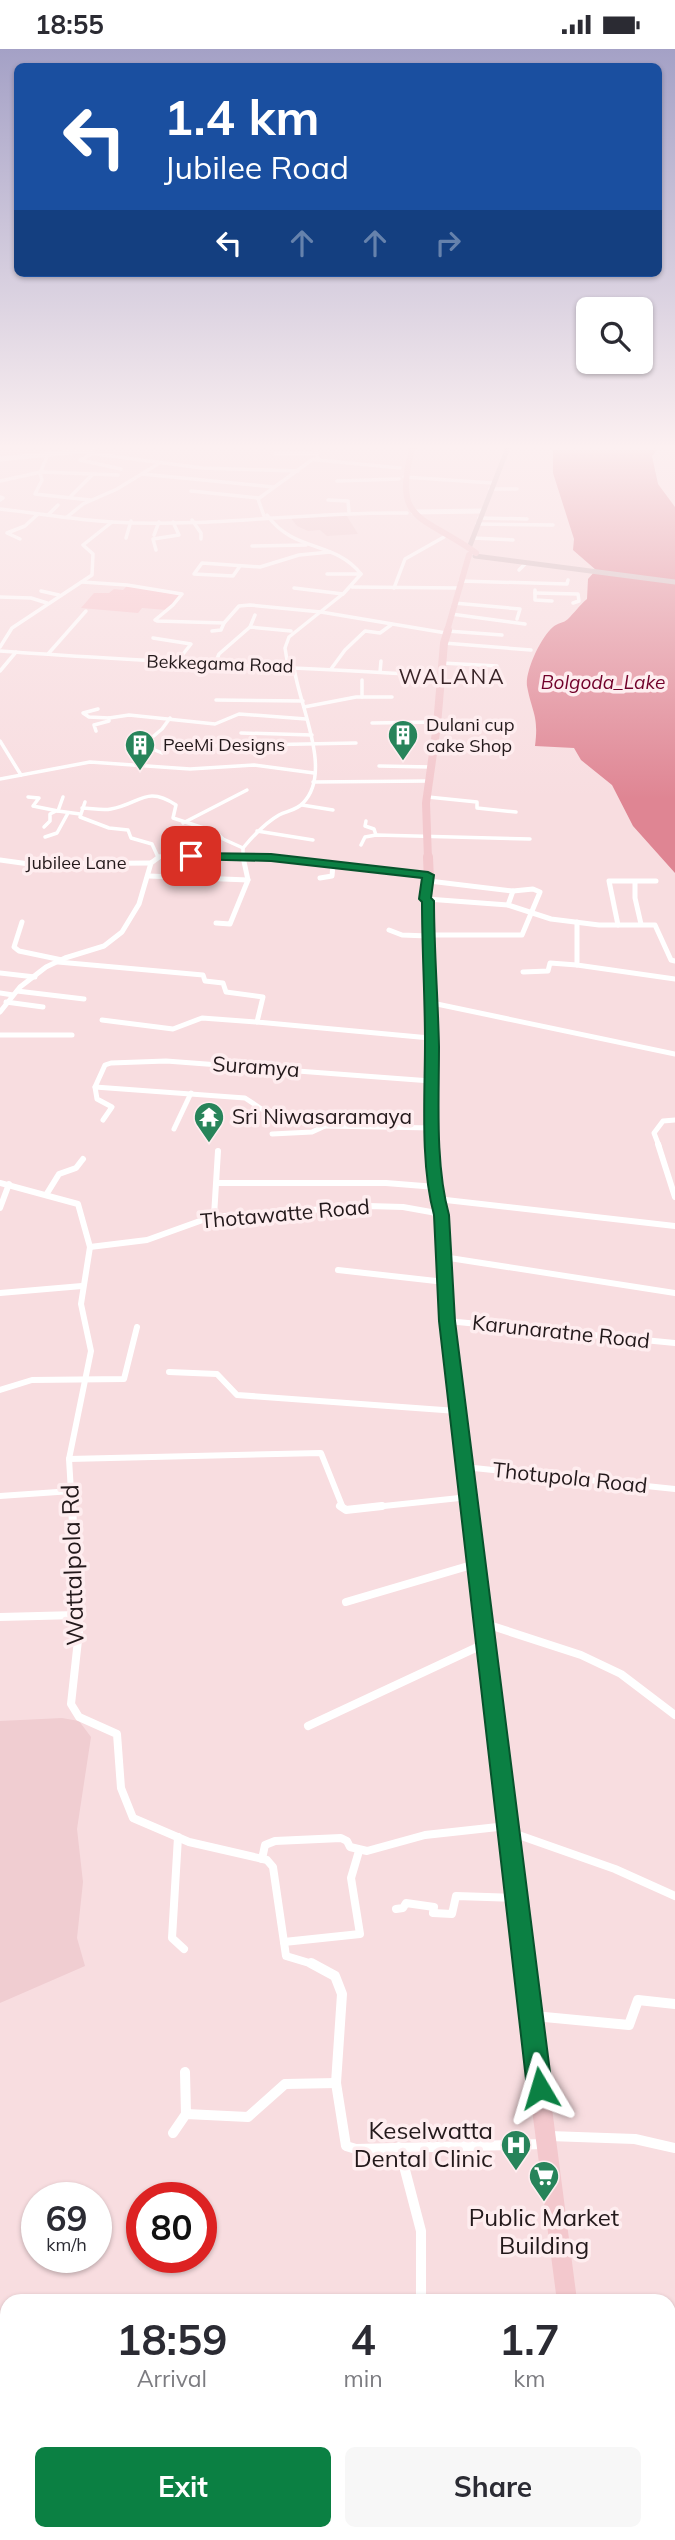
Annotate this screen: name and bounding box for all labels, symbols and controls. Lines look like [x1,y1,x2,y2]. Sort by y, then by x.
text: 18:55 [35,8,104,41]
text: 1.4 km [164,86,319,147]
icon: left [49,91,140,182]
text: Jubilee Road [164,147,349,187]
icon: left [210,224,248,262]
icon: ahead [283,224,321,262]
icon: ahead [356,224,394,262]
icon: right [429,224,467,262]
map controls [576,297,653,374]
button: search [576,297,653,374]
street label: Bekkegama Road [146,649,294,678]
district label: WALANA [398,663,506,689]
water label: Bolgoda_Lake [541,670,665,694]
place label: Dulani cup cake Shop [426,713,515,757]
building icon: Dulani cup cake Shop [386,718,420,762]
building icon: PeeMi Designs [123,728,157,772]
place label: PeeMi Designs [163,733,285,756]
pin [161,826,221,886]
icon: arrive [172,837,210,875]
street label: Jubilee Lane [26,851,126,874]
street label: Suramya [212,1050,300,1082]
temple icon: Sri Niwasaramaya [192,1100,226,1144]
place label: Sri Niwasaramaya [232,1103,412,1129]
street label: Thotawatte Road [199,1193,371,1233]
street label: Karunaratne Road [471,1309,651,1353]
street label: Thotupola Road [491,1456,649,1498]
street label: Wattalpola Rd [54,1484,90,1646]
position arrow [503,2051,577,2125]
place label: Keselwatta Dental Clinic [354,2115,493,2173]
hospital icon: Keselwatta Dental Clinic [499,2128,533,2172]
supermarket icon: Public Market Building [527,2159,561,2203]
speed limit sign: 80 [126,2182,217,2273]
text: 69 [45,2196,88,2240]
place label: Public Market Building [469,2202,619,2260]
text: km/h [46,2233,87,2256]
text: 18:59 [116,2313,227,2366]
text: 4 [351,2313,376,2366]
text: 1.7 [499,2313,560,2366]
text: Arrival [137,2364,207,2393]
text: min [344,2364,383,2393]
text: km [513,2364,545,2393]
button: Exit [35,2447,331,2527]
button: Share [345,2447,641,2527]

